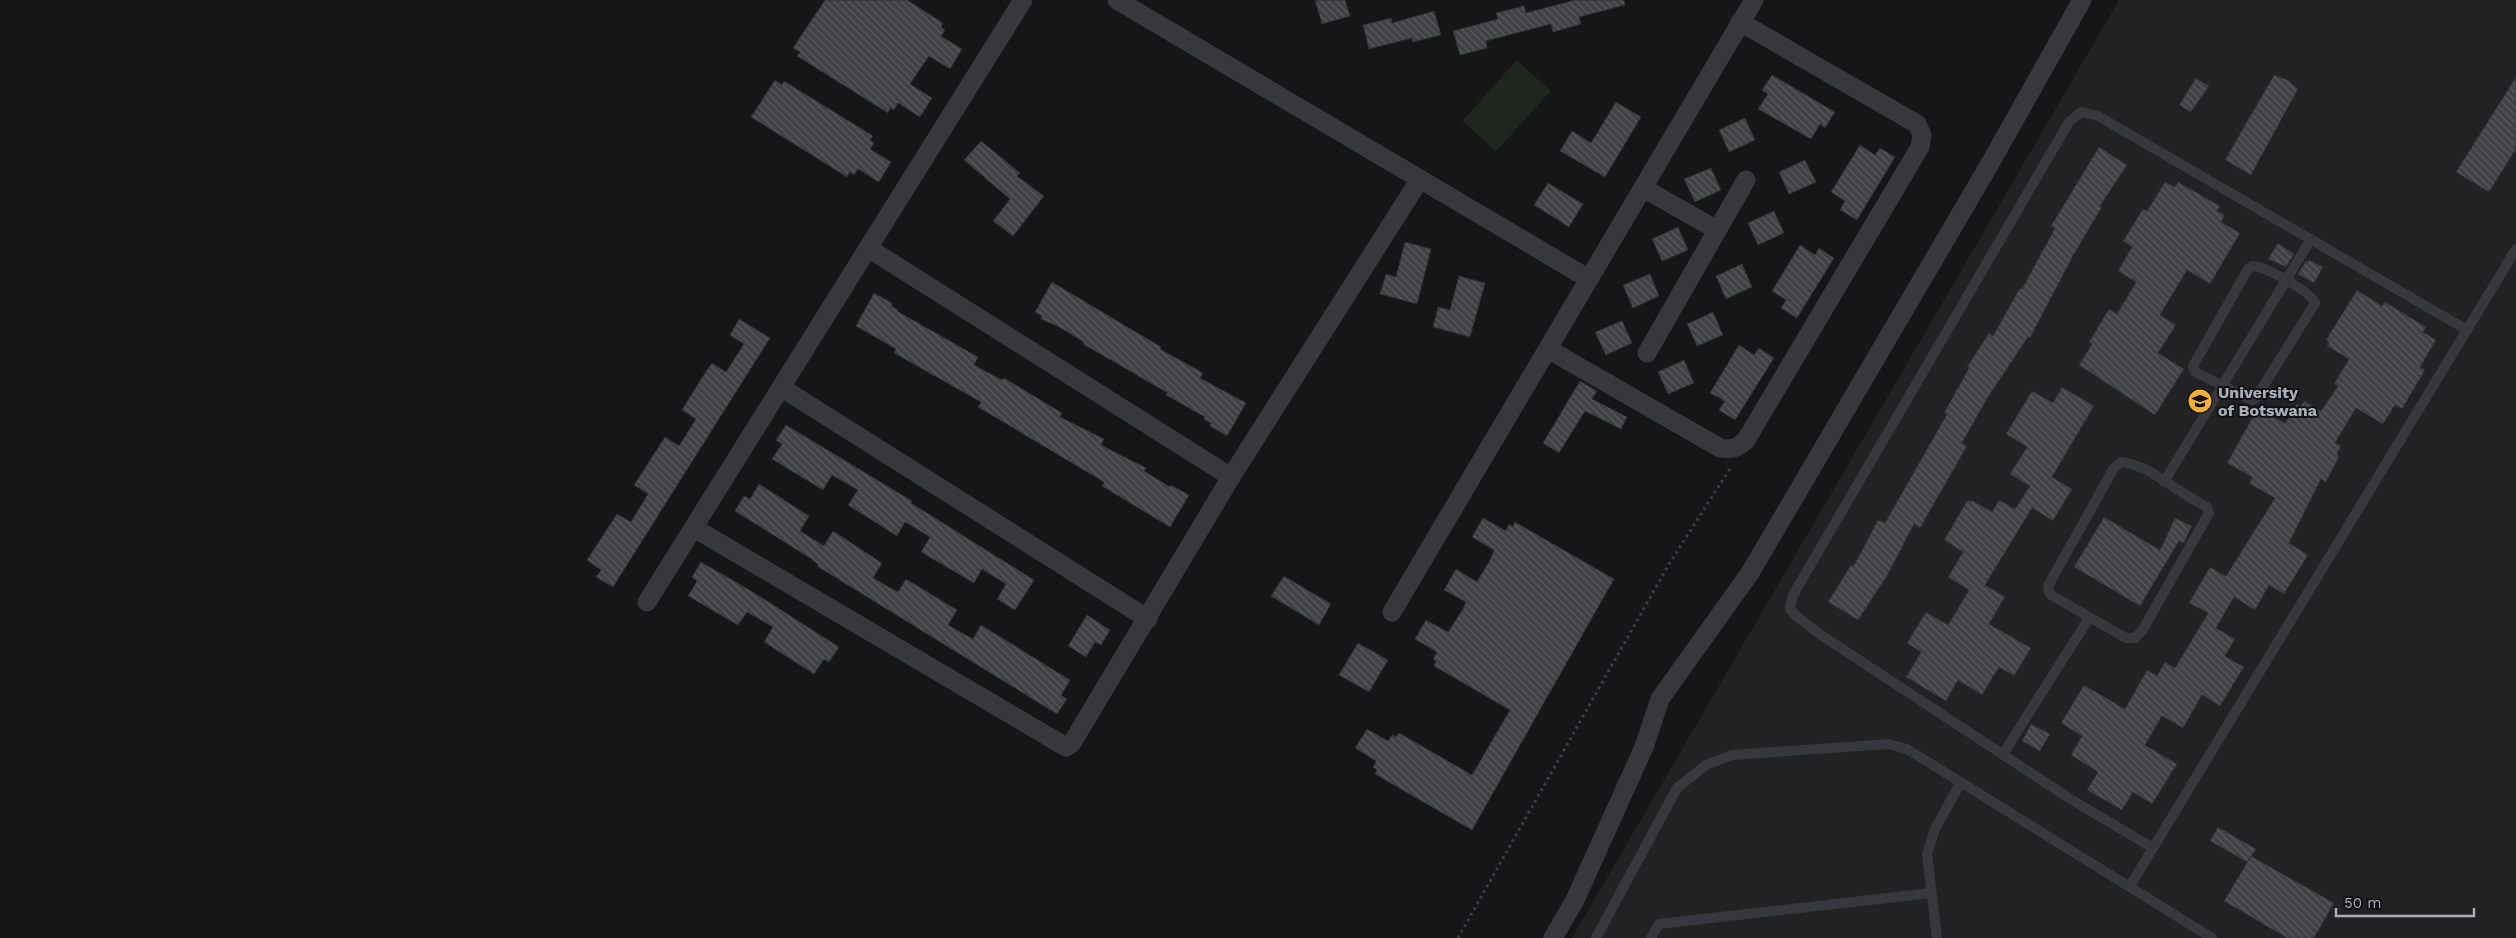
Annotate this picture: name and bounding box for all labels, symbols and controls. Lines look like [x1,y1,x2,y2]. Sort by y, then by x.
place label: University of Botswana [2218,383,2318,420]
school or university icon: University of Botswana [2187,388,2213,414]
scale bar [2336,886,2474,918]
text: 50 m [2344,894,2381,912]

